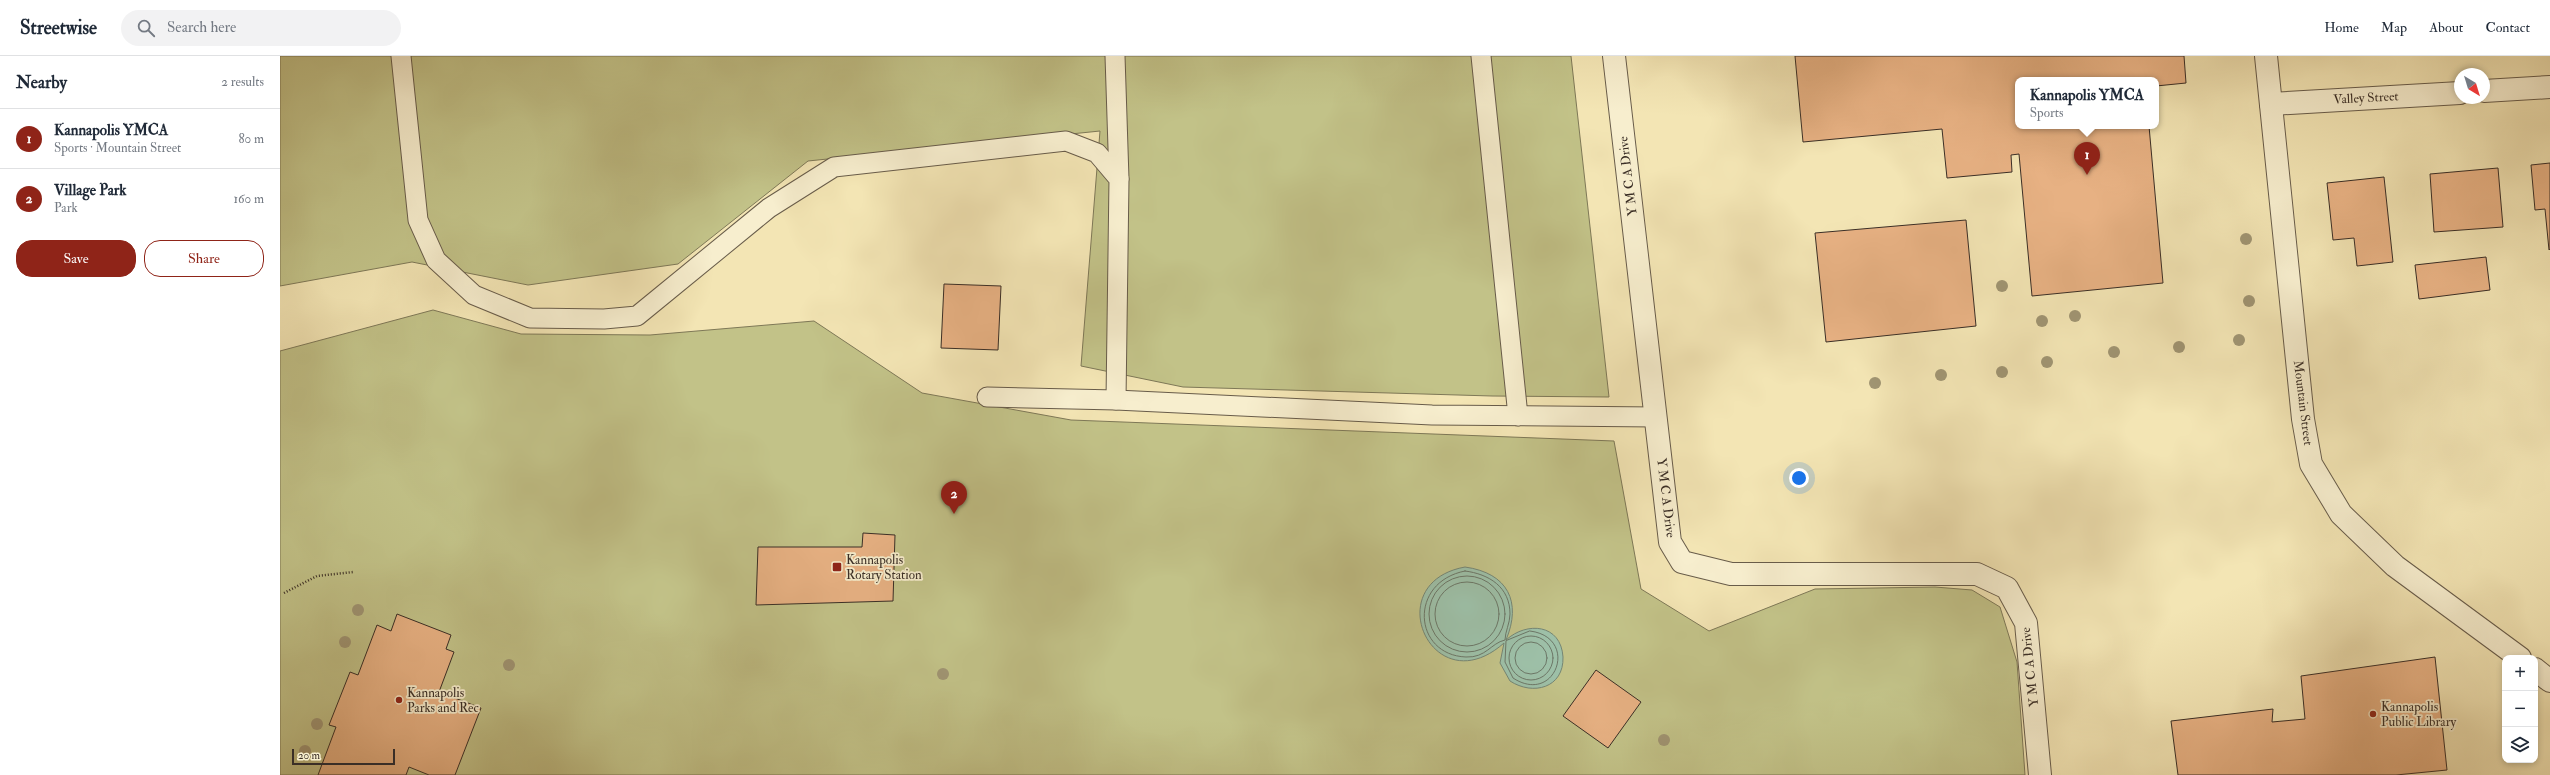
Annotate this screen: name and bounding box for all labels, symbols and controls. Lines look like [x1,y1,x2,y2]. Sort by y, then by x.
search box [121,10,401,46]
text: Streetwise [20,16,97,40]
icon: search [135,17,157,39]
text: Search here [167,18,236,37]
text: Home [2324,19,2359,36]
text: Map [2381,19,2407,36]
text: About [2429,19,2463,36]
text: Contact [2485,19,2530,36]
north arrow [2454,68,2490,104]
text: Nearby [16,72,67,93]
text: 2 results [221,74,264,90]
popup [2015,77,2159,129]
text: Kannapolis YMCA [2030,86,2144,105]
street label: Valley Street [2333,88,2399,109]
text: Sports [2030,105,2063,121]
text: Kannapolis YMCA [54,121,168,140]
text: 1 [27,131,31,147]
text: 80 m [238,131,264,147]
street label: Y M C A Drive [1615,135,1641,217]
text: Sports · Mountain Street [54,140,181,156]
pin: 1 [2074,142,2100,175]
text: Village Park [54,181,127,200]
text: 2 [26,191,32,207]
text: 160 m [233,191,264,207]
text: Park [54,200,78,216]
button: Save [16,240,136,277]
button: Share [144,240,264,277]
street label: Mountain Street [2290,359,2316,447]
street label: Y M C A Drive [1653,457,1679,539]
your location [1789,468,1809,488]
pin: 2 [941,481,967,514]
place label: Kannapolis Rotary Station [846,552,922,584]
marker: Kannapolis Rotary Station [831,561,843,573]
street label: Y M C A Drive [2018,626,2042,708]
map controls [2502,655,2538,763]
button: + [2502,655,2538,691]
place label: Kannapolis Parks and Rec [407,685,479,716]
button: − [2502,691,2538,727]
marker: Kannapolis Parks and Rec [394,695,404,705]
place label: Kannapolis Public Library [2381,699,2456,731]
marker: Kannapolis Public Library [2368,709,2378,719]
button: layers [2502,727,2538,763]
scale bar [292,747,395,766]
text: 20 m [298,749,320,762]

